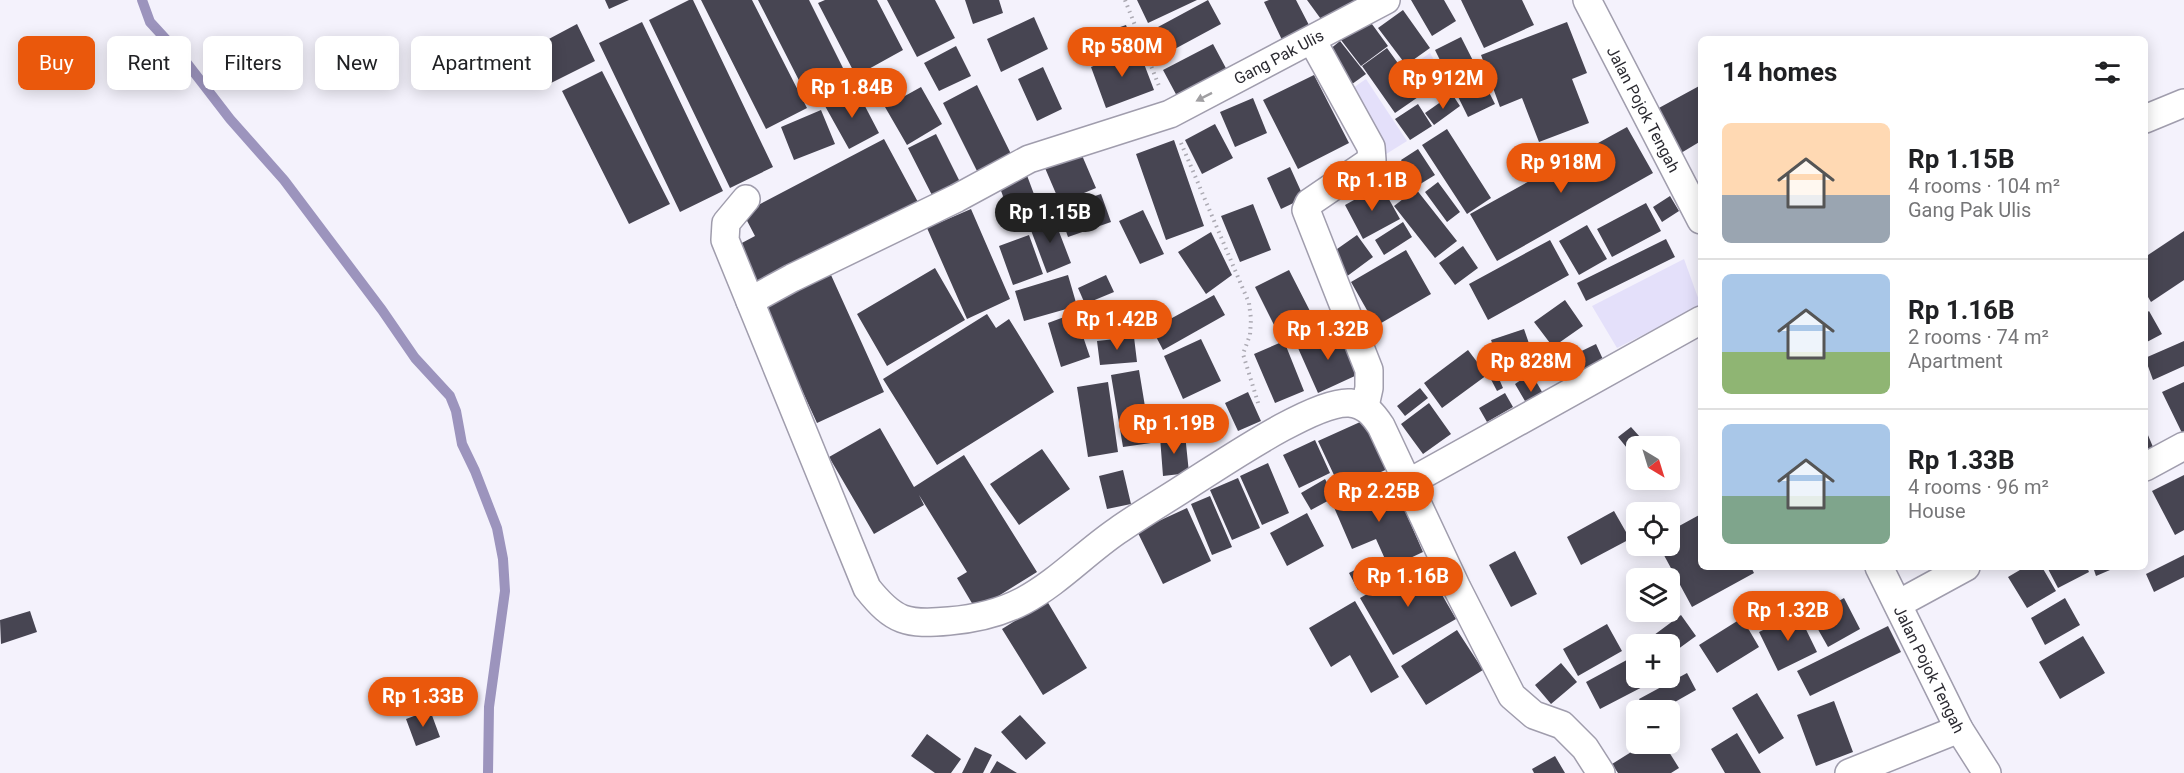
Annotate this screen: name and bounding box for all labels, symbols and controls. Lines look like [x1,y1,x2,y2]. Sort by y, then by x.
street label: Gang Pak Ulis [1231,26,1327,89]
pin: Rp 580M [1067,27,1177,78]
text: Rp 580M [1082,34,1162,58]
chip: Buy [18,36,95,90]
chip: Rent [107,36,191,90]
chip: Filters [203,36,303,90]
chip: New [315,36,399,90]
chip: Apartment [411,36,552,90]
street label: Jalan Pojok Tengah [1603,43,1684,176]
icon: filters [2091,56,2124,89]
text: 14 homes [1722,57,1837,87]
pin: Rp 912M [1388,59,1498,110]
text: Rp 912M [1403,66,1483,90]
pin: Rp 1.84B [790,68,914,119]
text: Rp 1.84B [811,75,893,99]
one-way arrow [1196,92,1213,102]
pin: Rp 918M [1506,143,1616,194]
text: Rp 1.15B [1908,144,2015,174]
icon: home [1770,147,1842,219]
text: Rp 918M [1521,150,1601,174]
pin: Rp 1.1B [1317,161,1427,212]
text: Rp 1.1B [1337,168,1407,192]
text: 4 rooms · 104 m² [1908,174,2060,198]
pin: Rp 1.15B [988,193,1112,244]
text: Gang Pak Ulis [1908,198,2031,222]
text: Rp 1.15B [1009,200,1091,224]
text: Rp 1.16B [1908,295,2015,325]
icon: home [1770,298,1842,370]
pin: Rp 1.42B [1055,300,1179,351]
text: Rp 1.42B [1076,307,1158,331]
pin: Rp 1.32B [1266,310,1390,361]
text: Rp 1.32B [1287,317,1369,341]
text: 2 rooms · 74 m² [1908,325,2049,349]
pin: Rp 828M [1476,342,1586,393]
text: Rp 828M [1491,349,1571,373]
text: Apartment [1908,349,2003,373]
pin: Rp 1.19B [1112,404,1236,455]
text: Rp 1.19B [1133,411,1215,435]
north arrow [1626,436,1680,490]
map controls [1626,436,1680,754]
text: Rp 1.33B [1908,445,2015,475]
icon: home [1770,448,1842,520]
pin: Rp 2.25B [1317,472,1441,523]
text: 4 rooms · 96 m² [1908,475,2049,499]
text: Rp 2.25B [1338,479,1420,503]
text: House [1908,499,1966,523]
button: locate [1626,502,1680,556]
pin: Rp 1.16B [1346,557,1470,608]
text: Rp 1.16B [1367,564,1449,588]
button: layers [1626,568,1680,622]
pin: Rp 1.32B [1726,591,1850,642]
text: Rp 1.32B [1747,598,1829,622]
street label: Jalan Pojok Tengah [1890,603,1968,736]
button: + [1626,634,1680,688]
pin: Rp 1.33B [361,677,485,728]
text: Rp 1.33B [382,684,464,708]
button: − [1626,700,1680,754]

